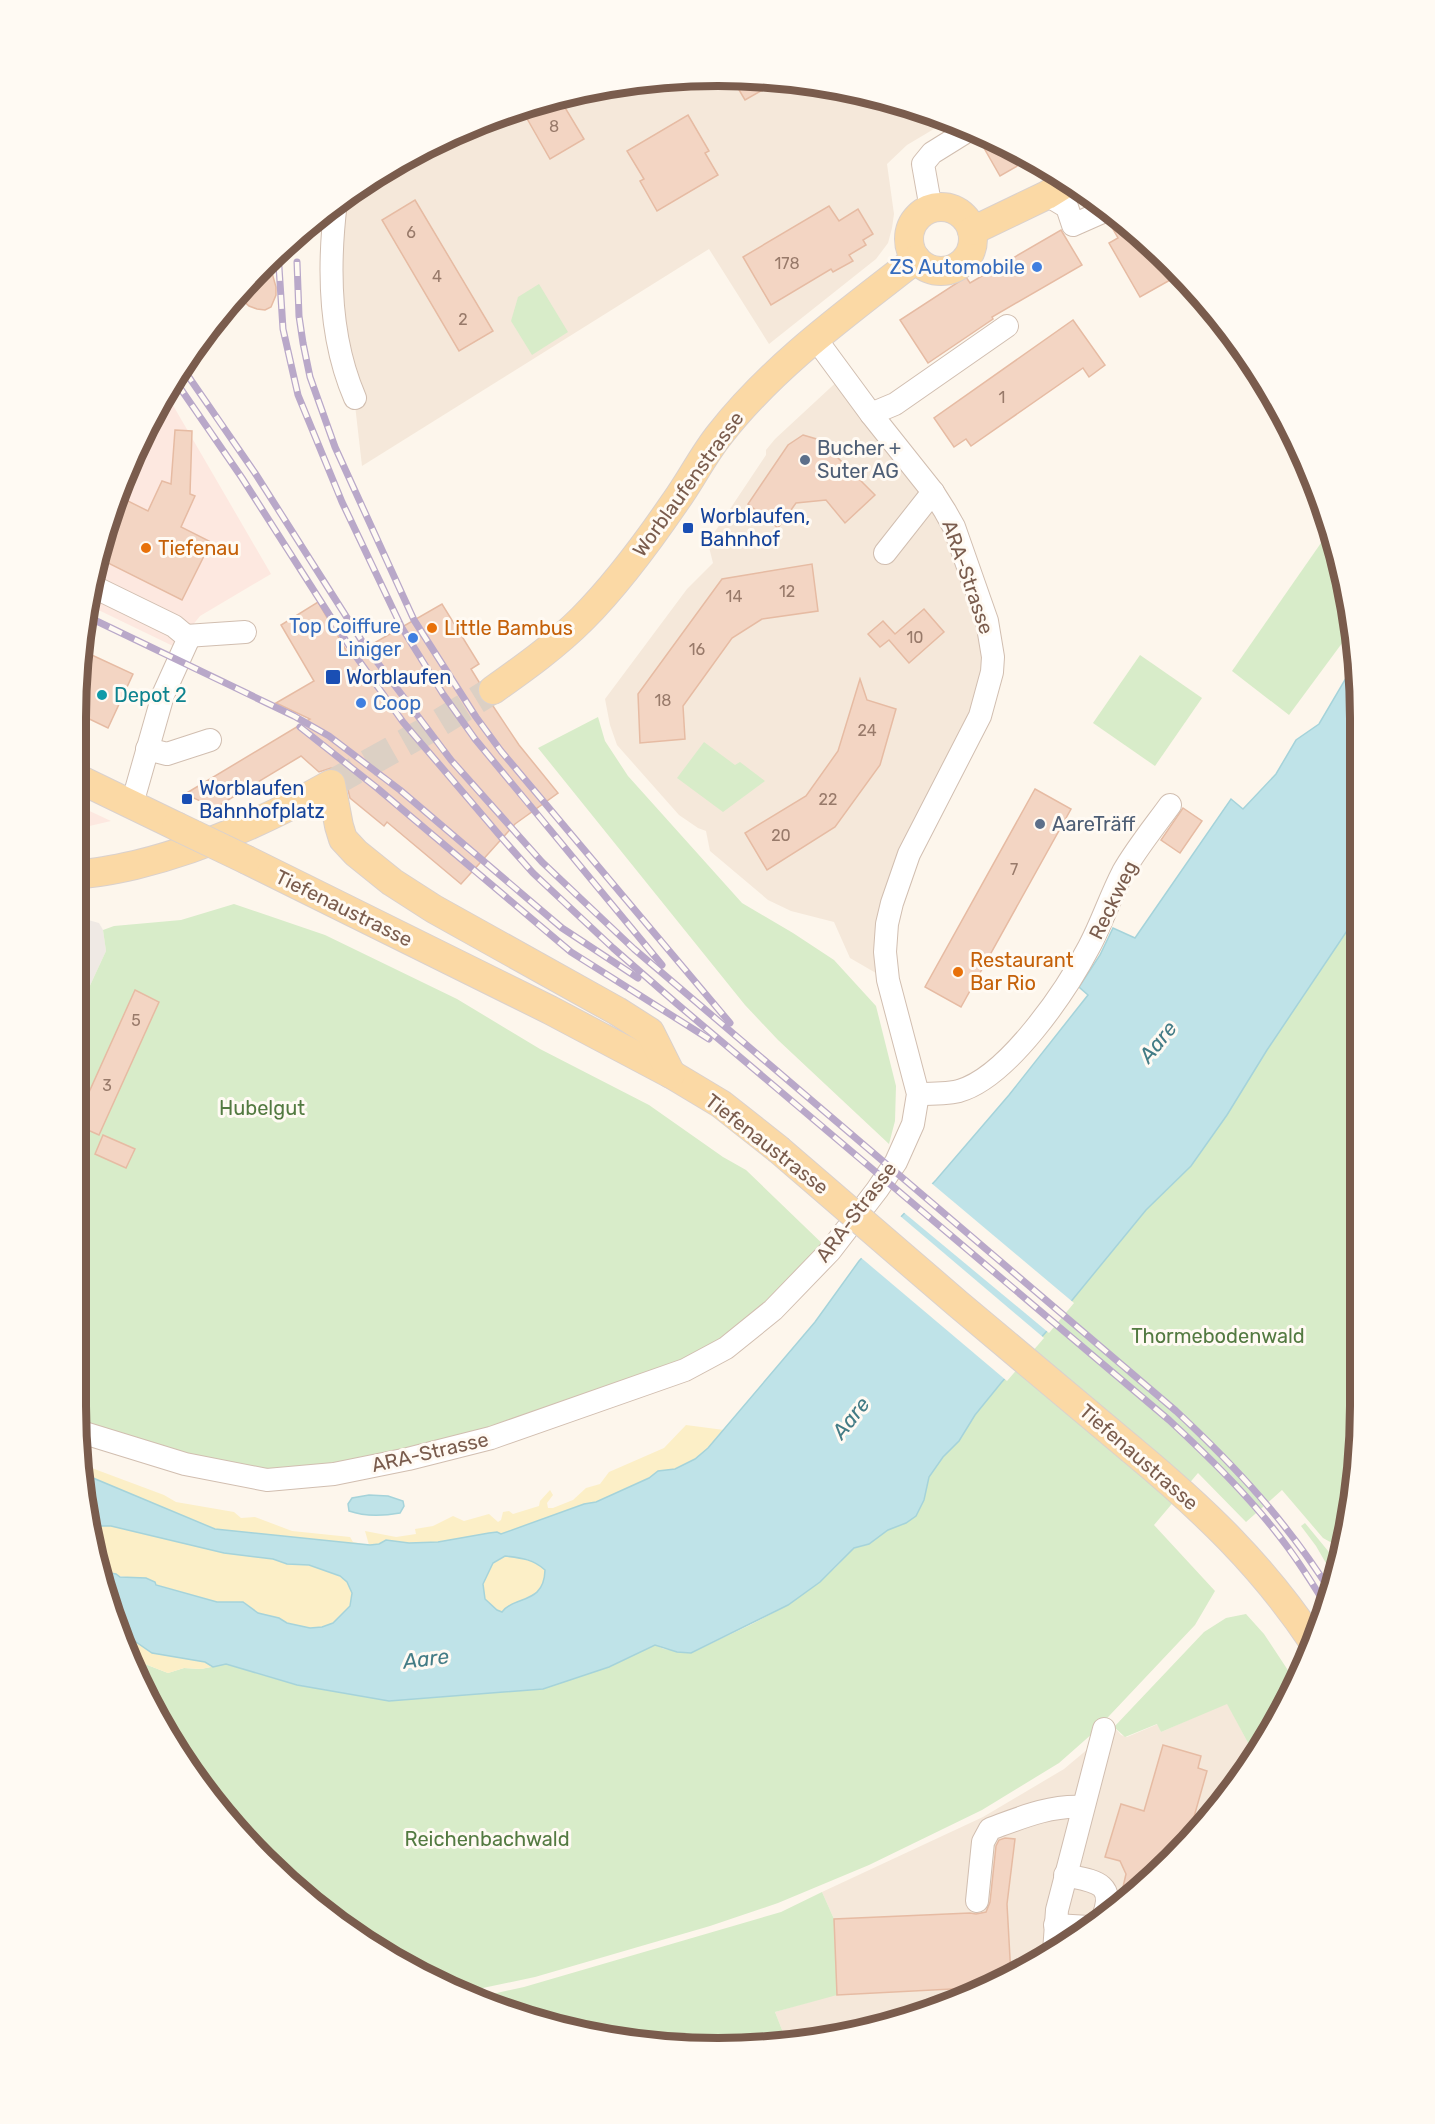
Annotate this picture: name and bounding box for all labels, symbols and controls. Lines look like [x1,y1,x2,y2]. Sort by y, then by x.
house number: 8 [549,117,559,136]
house number: 6 [406,223,416,242]
house number: 178 [774,254,800,273]
place label: ZS Automobile [890,255,1025,279]
marker: ZS Automobile [1030,260,1044,274]
house number: 4 [432,267,442,286]
house number: 2 [458,310,468,329]
house number: 1 [999,388,1005,407]
street label: Worblaufenstrasse [627,407,749,561]
place label: Bucher + Suter AG [817,436,901,483]
marker: Bucher + Suter AG [798,453,812,467]
place label: Worblaufen, Bahnhof [700,504,810,551]
street label: ARA-Strasse [937,517,999,637]
marker: Worblaufen, Bahnhof [681,521,695,535]
place label: Tiefenau [158,536,239,560]
marker: Tiefenau [139,541,153,555]
house number: 12 [779,582,795,601]
house number: 14 [726,587,742,606]
place label: Top Coiffure Liniger [289,614,401,661]
place label: Little Bambus [444,616,573,640]
marker: Little Bambus [425,621,439,635]
house number: 10 [906,628,924,647]
marker: Top Coiffure Liniger [406,631,420,645]
house number: 16 [689,640,706,659]
place label: Worblaufen [346,665,451,689]
marker: Worblaufen [324,668,342,686]
place label: Depot 2 [114,683,187,707]
marker: Depot 2 [95,688,109,702]
place label: Coop [373,691,421,715]
house number: 18 [654,691,672,710]
marker: Coop [354,696,368,710]
house number: 24 [857,721,877,740]
place label: Worblaufen Bahnhofplatz [199,776,325,823]
house number: 22 [819,790,837,809]
marker: Worblaufen Bahnhofplatz [180,792,194,806]
place label: AareTräff [1052,812,1135,836]
marker: AareTräff [1033,817,1047,831]
house number: 20 [771,826,791,845]
street label: Reckweg [1084,857,1142,943]
house number: 7 [1010,860,1018,879]
street label: Tiefenaustrasse [272,864,416,952]
place label: Restaurant Bar Rio [970,948,1074,995]
marker: Restaurant Bar Rio [951,965,965,979]
house number: 5 [131,1011,141,1030]
water label: Aare [1133,1016,1182,1068]
house number: 3 [102,1076,112,1095]
street label: Tiefenaustrasse [701,1089,833,1199]
park label: Hubelgut [219,1096,305,1120]
street label: ARA-Strasse [811,1157,901,1267]
park label: Thormebodenwald [1131,1324,1305,1348]
water label: Aare [826,1392,875,1444]
street label: Tiefenaustrasse [1075,1399,1203,1515]
street label: ARA-Strasse [369,1427,491,1477]
water label: Aare [401,1643,451,1674]
park label: Reichenbachwald [404,1827,570,1851]

